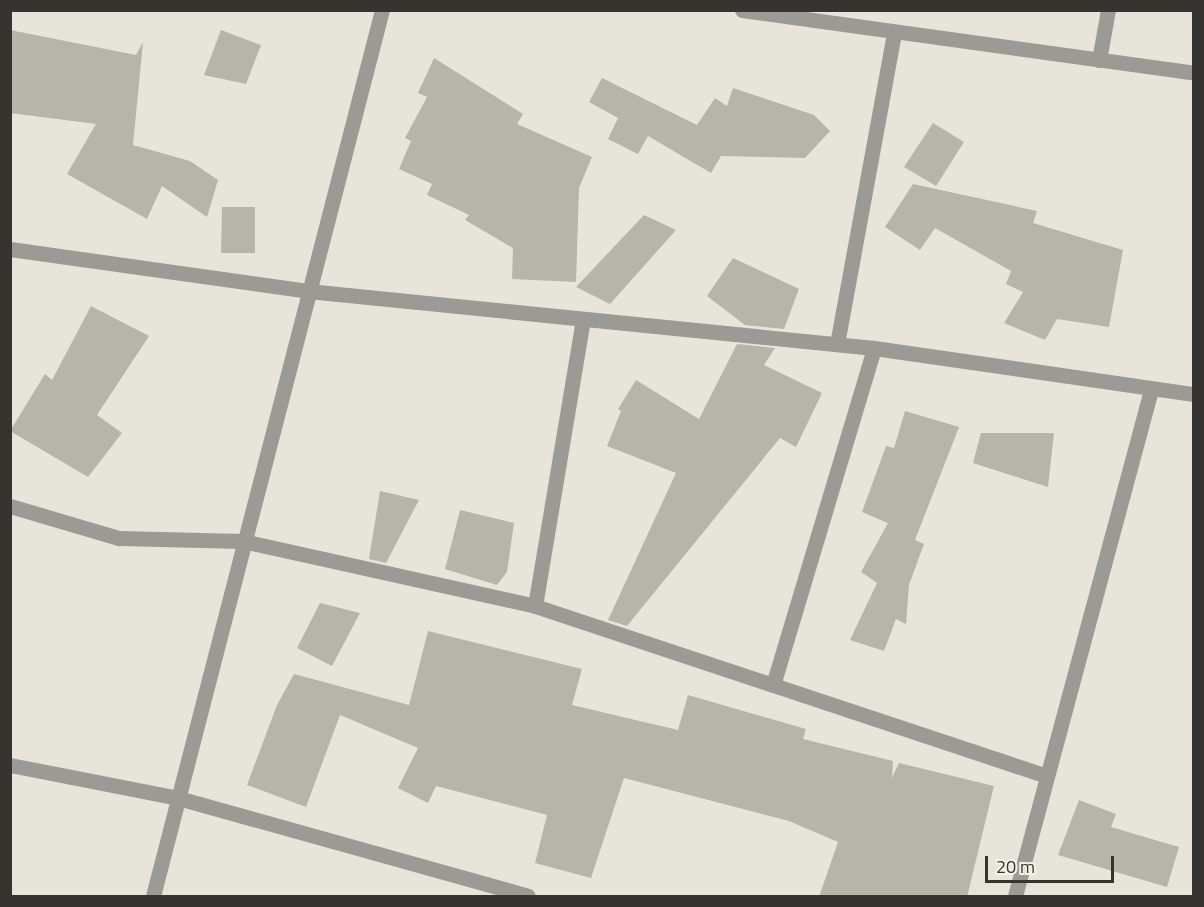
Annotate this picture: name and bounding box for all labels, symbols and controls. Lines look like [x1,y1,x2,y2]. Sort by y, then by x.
scale bar [988,844,1117,882]
text: 20 m [996,853,1035,880]

